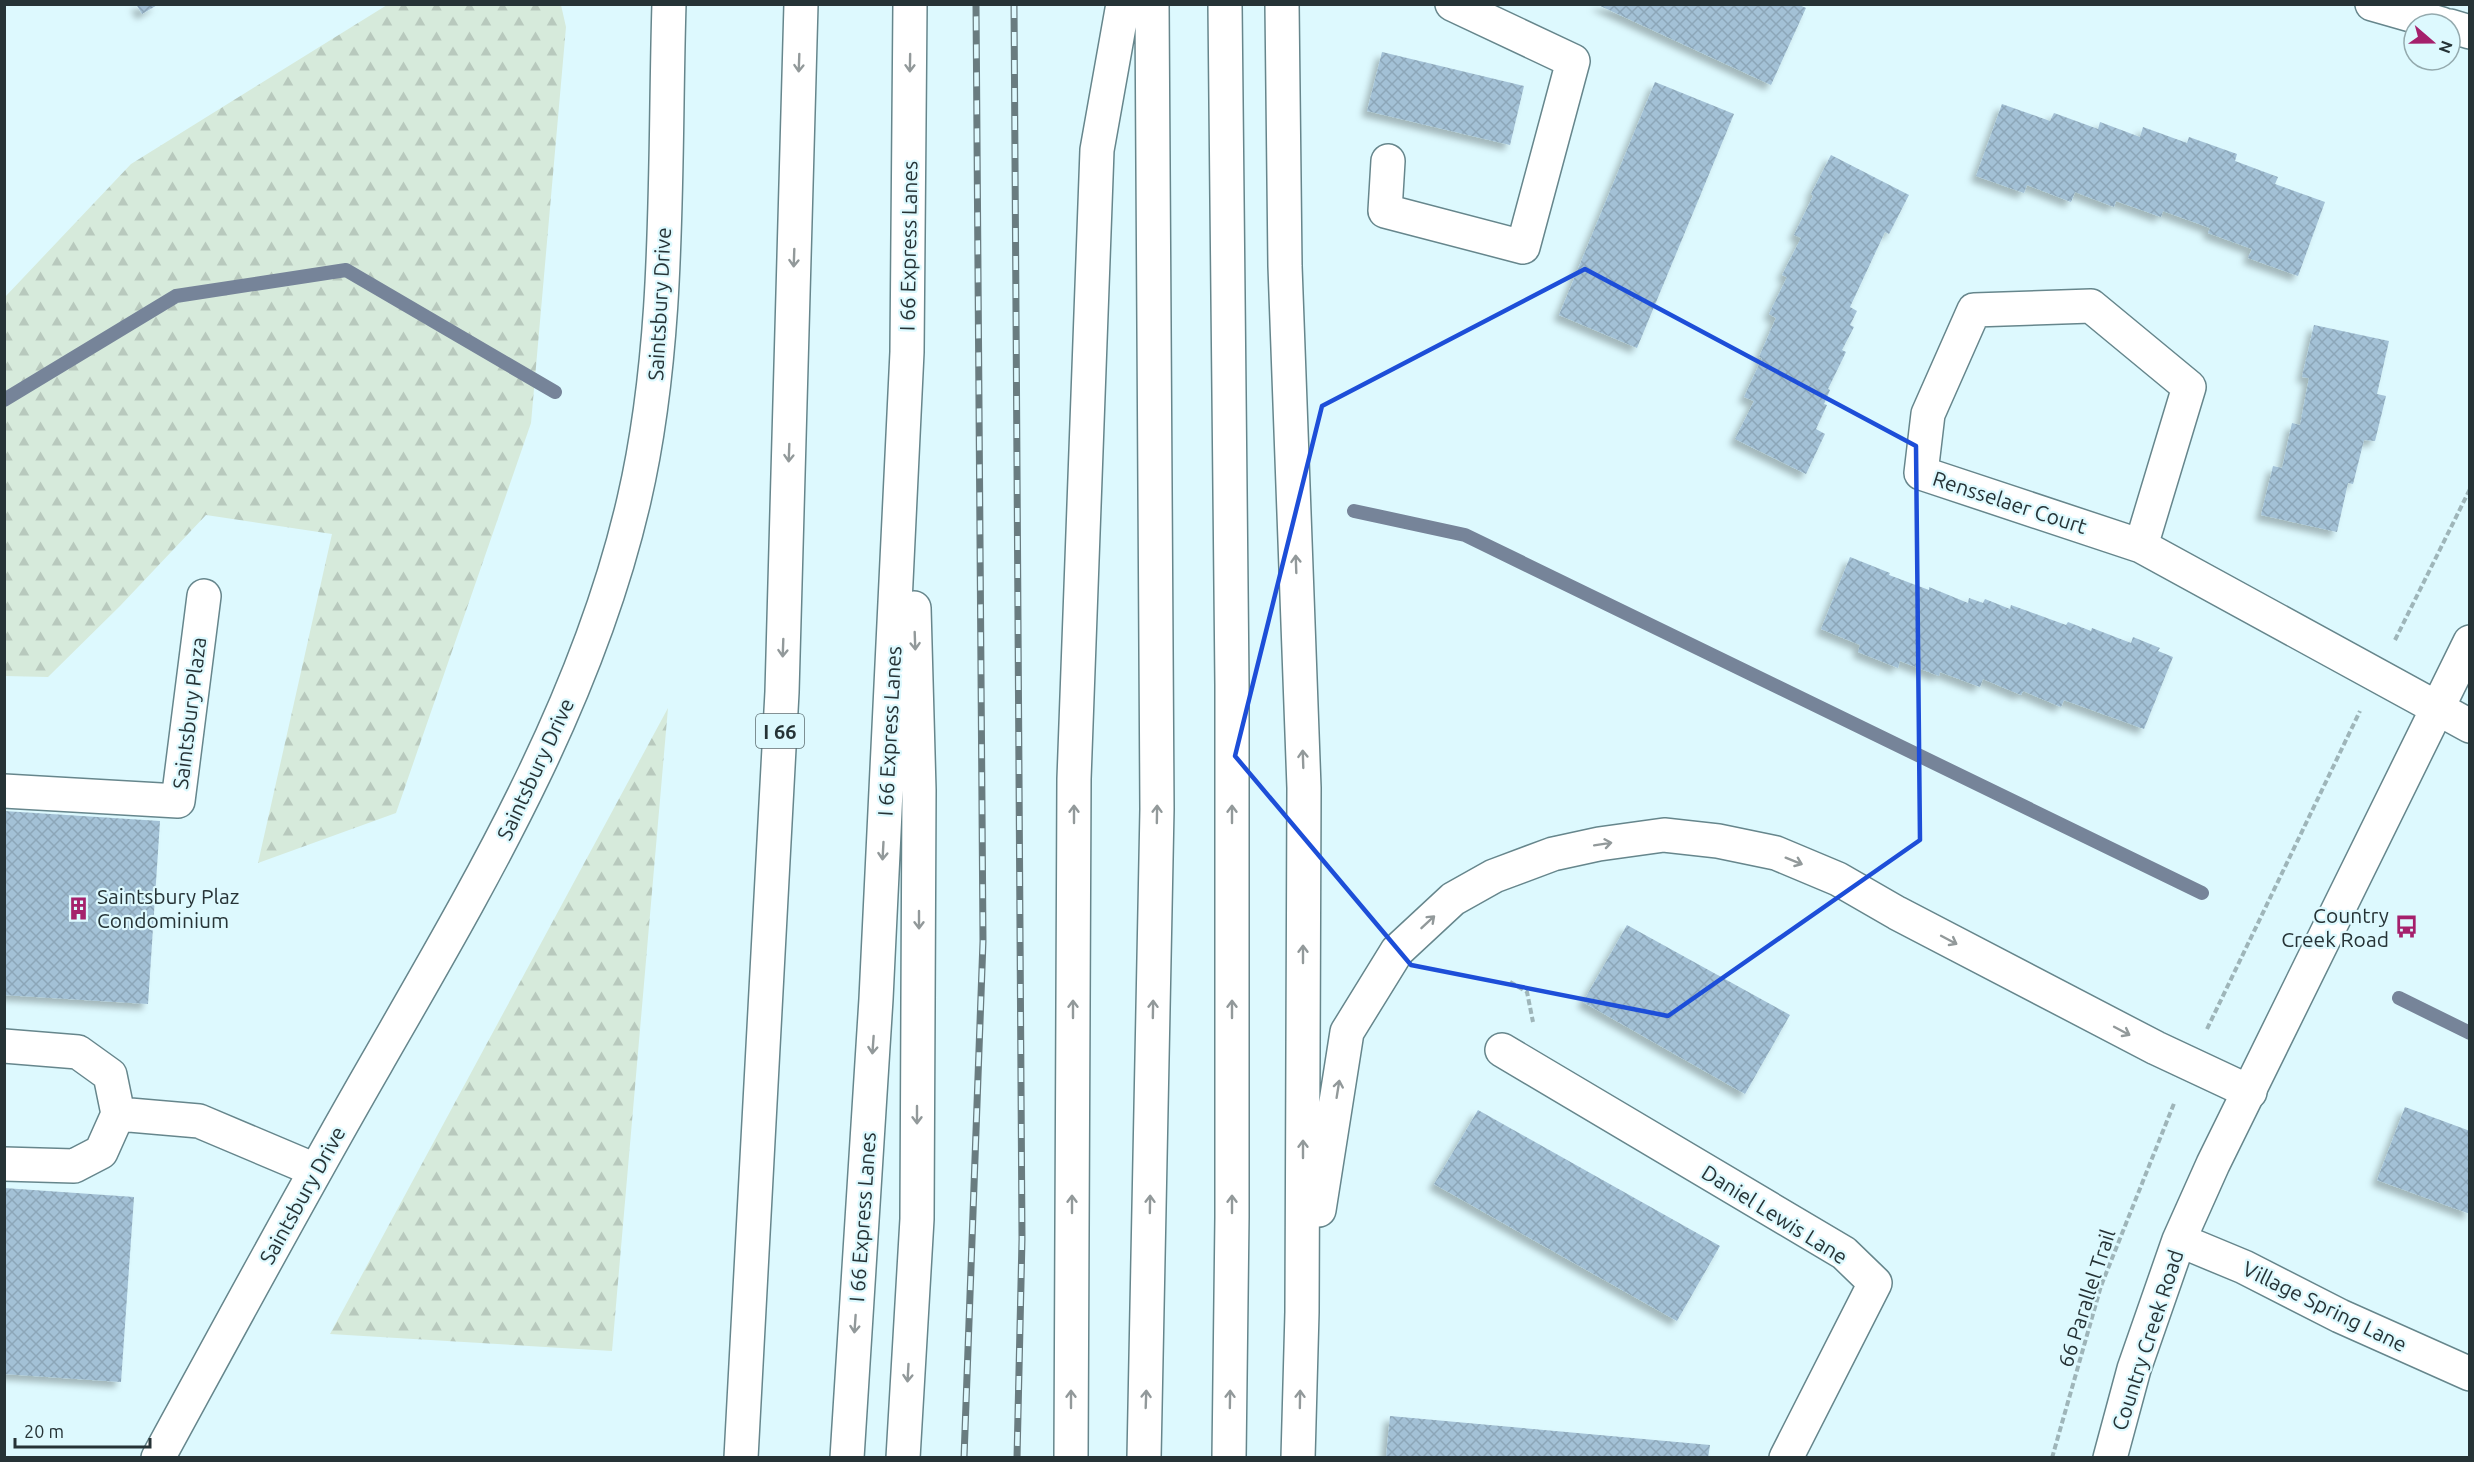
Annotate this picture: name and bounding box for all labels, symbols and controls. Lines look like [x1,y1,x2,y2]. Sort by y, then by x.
north arrow [2402,12,2462,72]
text: N [2436,38,2457,56]
one-way arrow [794,52,805,72]
one-way arrow [904,52,916,72]
street label: I 66 Express Lanes [895,161,921,331]
street label: Saintsbury Drive [643,227,675,381]
one-way arrow [788,247,800,267]
one-way arrow [783,442,794,462]
street label: Rensselaer Court [1930,466,2090,538]
one-way arrow [1290,555,1302,575]
one-way arrow [909,631,921,651]
street label: Saintsbury Plaza [168,635,210,791]
one-way arrow [778,637,789,657]
street label: I 66 Express Lanes [873,645,905,817]
street label: Saintsbury Drive [492,694,578,844]
road number: I 66 [756,714,804,748]
one-way arrow [1297,749,1309,769]
one-way arrow [1068,805,1080,825]
one-way arrow [1151,805,1163,825]
one-way arrow [1226,805,1238,825]
one-way arrow [1593,838,1612,849]
one-way arrow [877,840,888,860]
one-way arrow [1784,856,1803,867]
place label: Saintsbury Plaz Condominium [97,884,239,932]
building icon: Saintsbury Plaz Condominium [66,895,92,921]
place label: Country Creek Road [2281,903,2389,951]
one-way arrow [913,909,925,929]
bus stop icon: Country Creek Road [2394,914,2420,940]
one-way arrow [1420,915,1435,929]
one-way arrow [1940,935,1958,946]
one-way arrow [1297,944,1309,964]
one-way arrow [1067,1000,1079,1020]
one-way arrow [1147,1000,1159,1020]
one-way arrow [1226,1000,1238,1020]
one-way arrow [2113,1025,2131,1037]
one-way arrow [867,1035,878,1055]
one-way arrow [1333,1079,1344,1099]
one-way arrow [911,1104,923,1124]
street label: Saintsbury Drive [254,1122,350,1268]
street label: I 66 Express Lanes [844,1131,880,1303]
one-way arrow [1297,1139,1309,1159]
street label: Daniel Lewis Lane [1698,1159,1852,1269]
one-way arrow [1066,1195,1078,1215]
one-way arrow [1144,1195,1156,1215]
one-way arrow [1226,1195,1238,1215]
street label: 66 Parallel Trail [2052,1226,2120,1370]
street label: Country Creek Road [2106,1247,2188,1433]
street label: Village Spring Lane [2239,1256,2411,1356]
one-way arrow [850,1313,861,1333]
one-way arrow [902,1362,913,1382]
one-way arrow [1066,1390,1077,1410]
one-way arrow [1140,1390,1152,1410]
one-way arrow [1224,1390,1236,1410]
one-way arrow [1294,1390,1306,1410]
scale bar [15,1411,150,1449]
text: 20 m [24,1421,64,1441]

